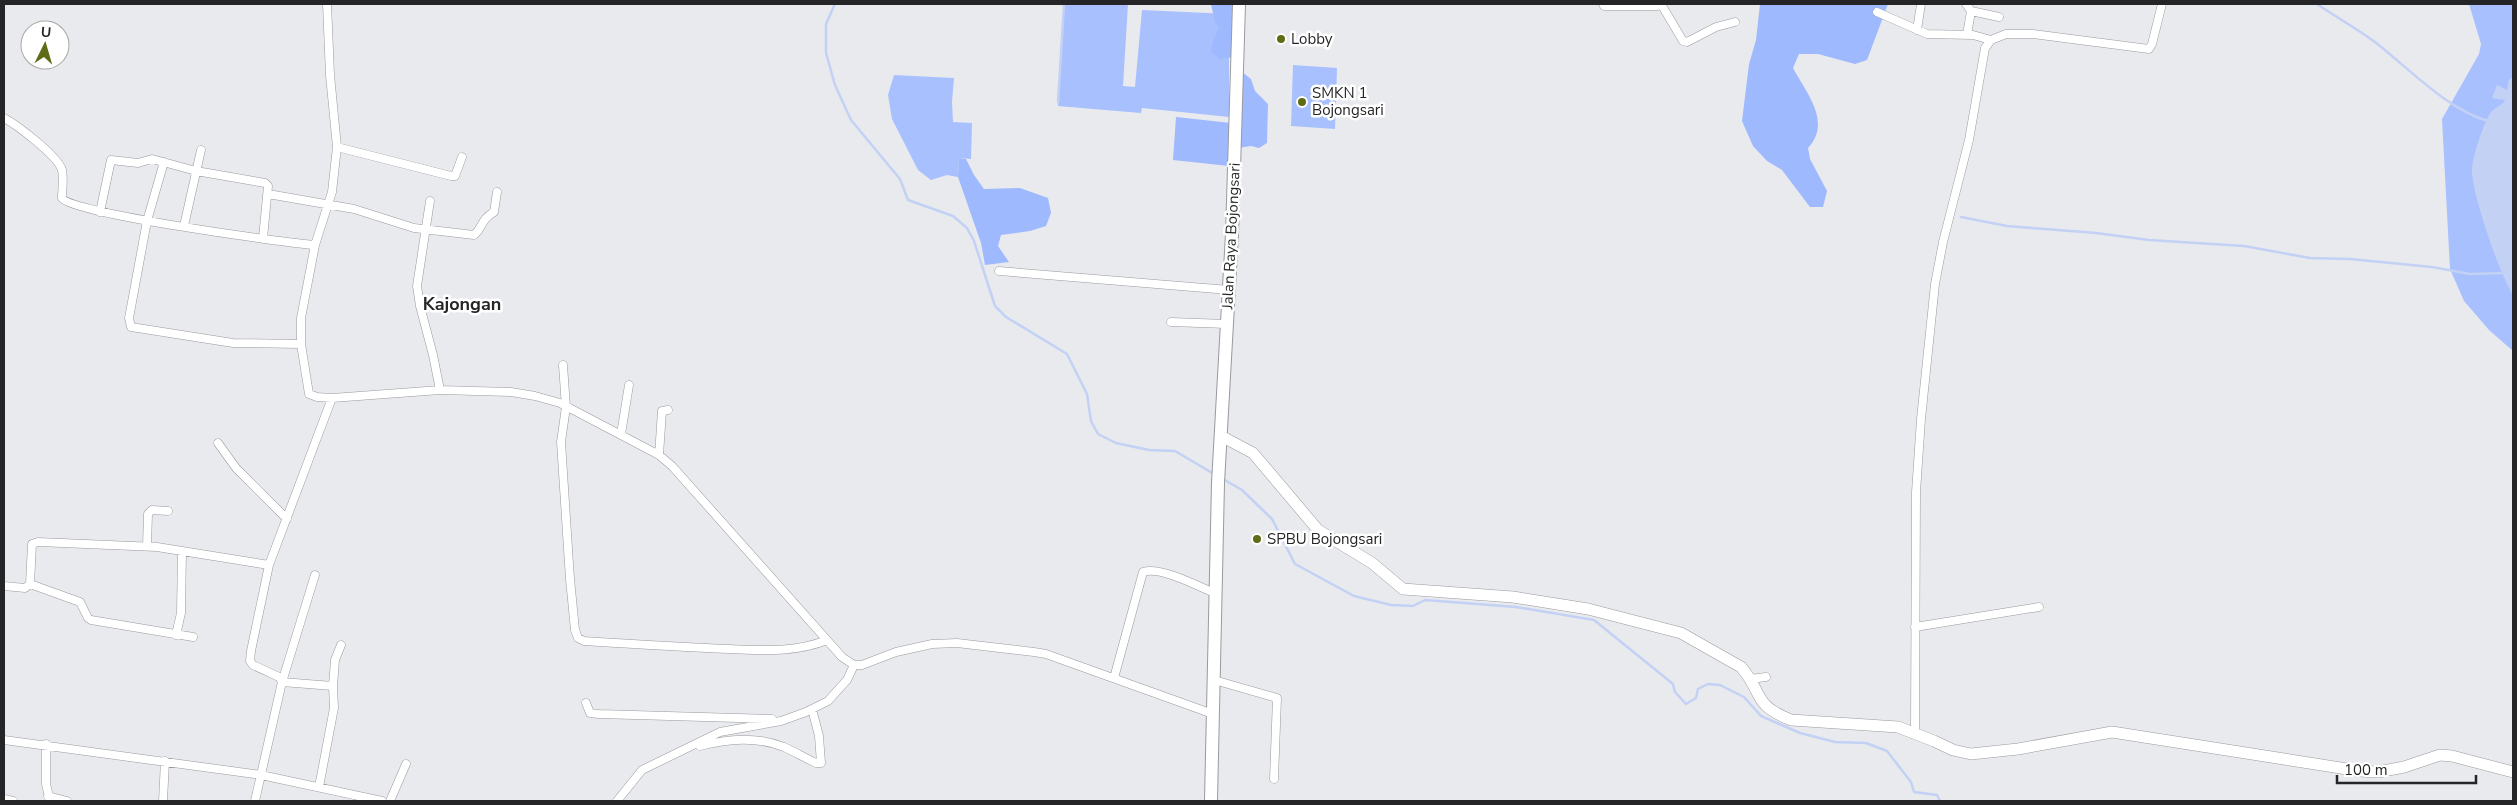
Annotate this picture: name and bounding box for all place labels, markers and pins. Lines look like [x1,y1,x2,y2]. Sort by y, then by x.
place label: Lobby [1291,29,1333,49]
marker: Lobby [1275,33,1287,45]
place label: SMKN 1 Bojongsari [1312,83,1384,120]
marker: SMKN 1 Bojongsari [1296,96,1308,108]
place label: SPBU Bojongsari [1267,529,1382,549]
marker: SPBU Bojongsari [1251,533,1263,545]

